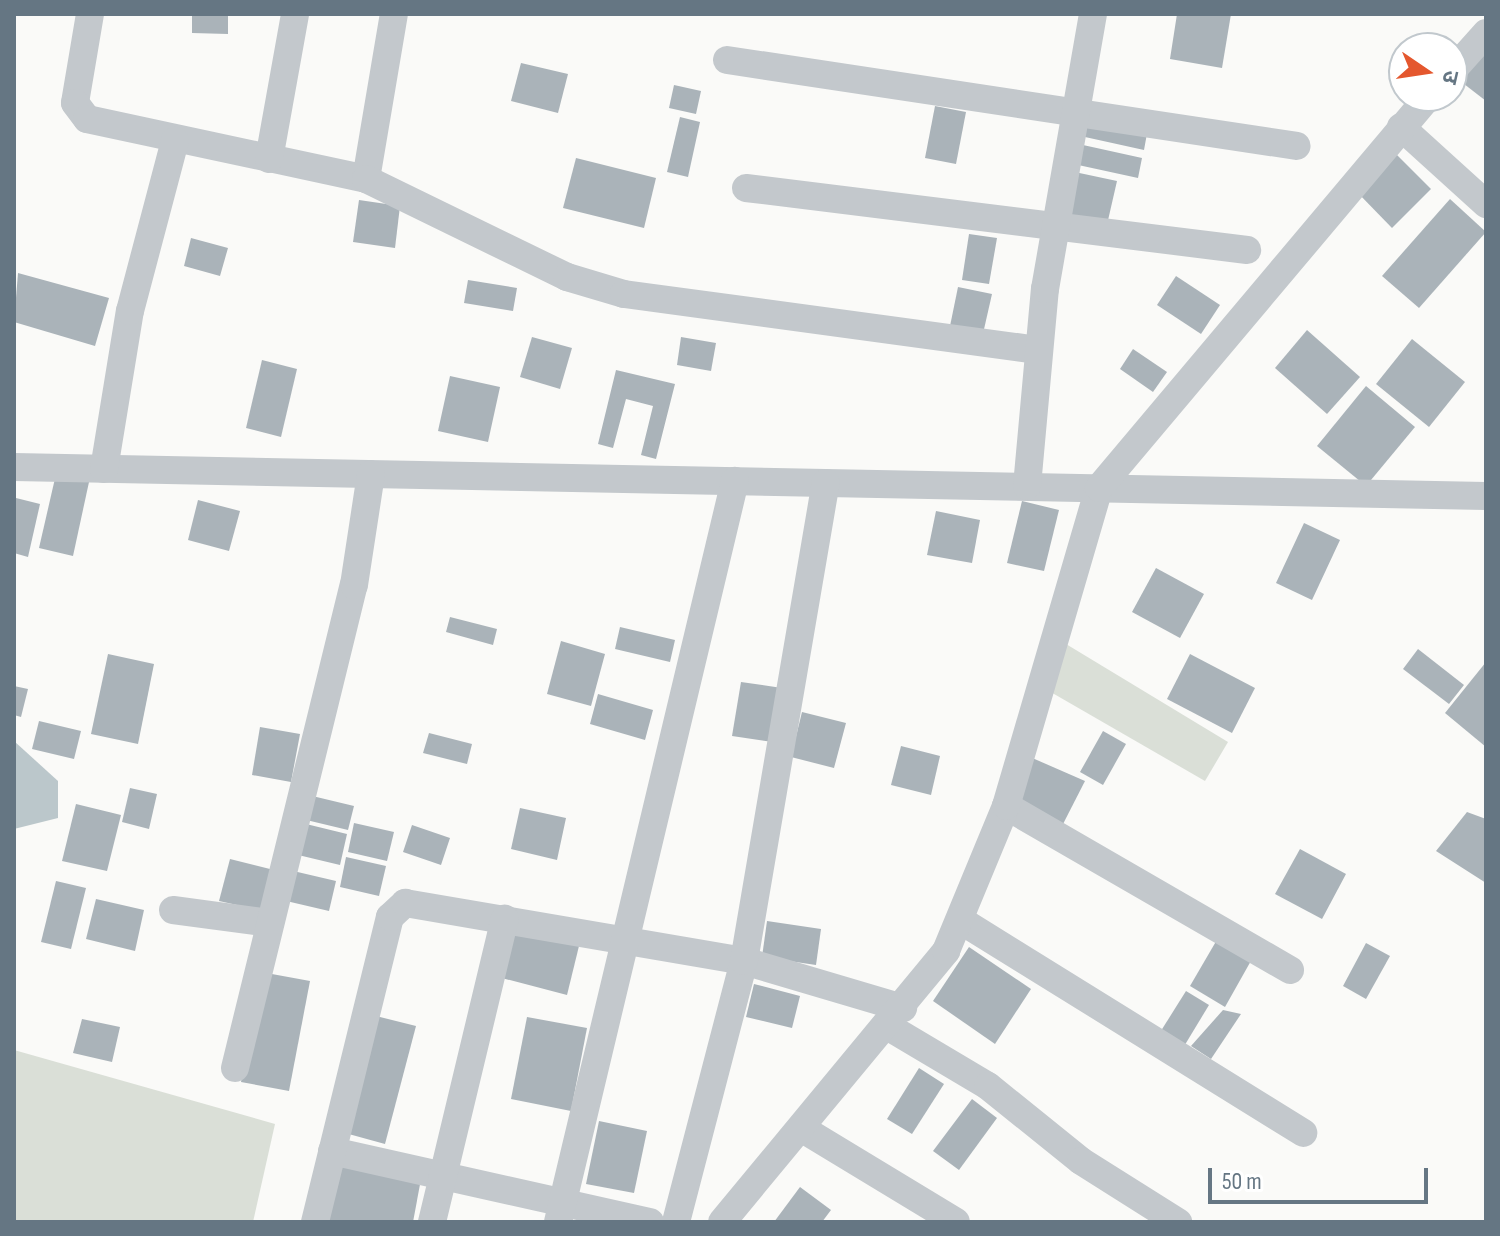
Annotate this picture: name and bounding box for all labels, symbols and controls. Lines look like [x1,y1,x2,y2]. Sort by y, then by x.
north arrow [1388,32,1468,112]
text: उ [1435,68,1465,86]
scale bar [1212,1152,1432,1202]
text: 50 m [1222,1167,1262,1196]

